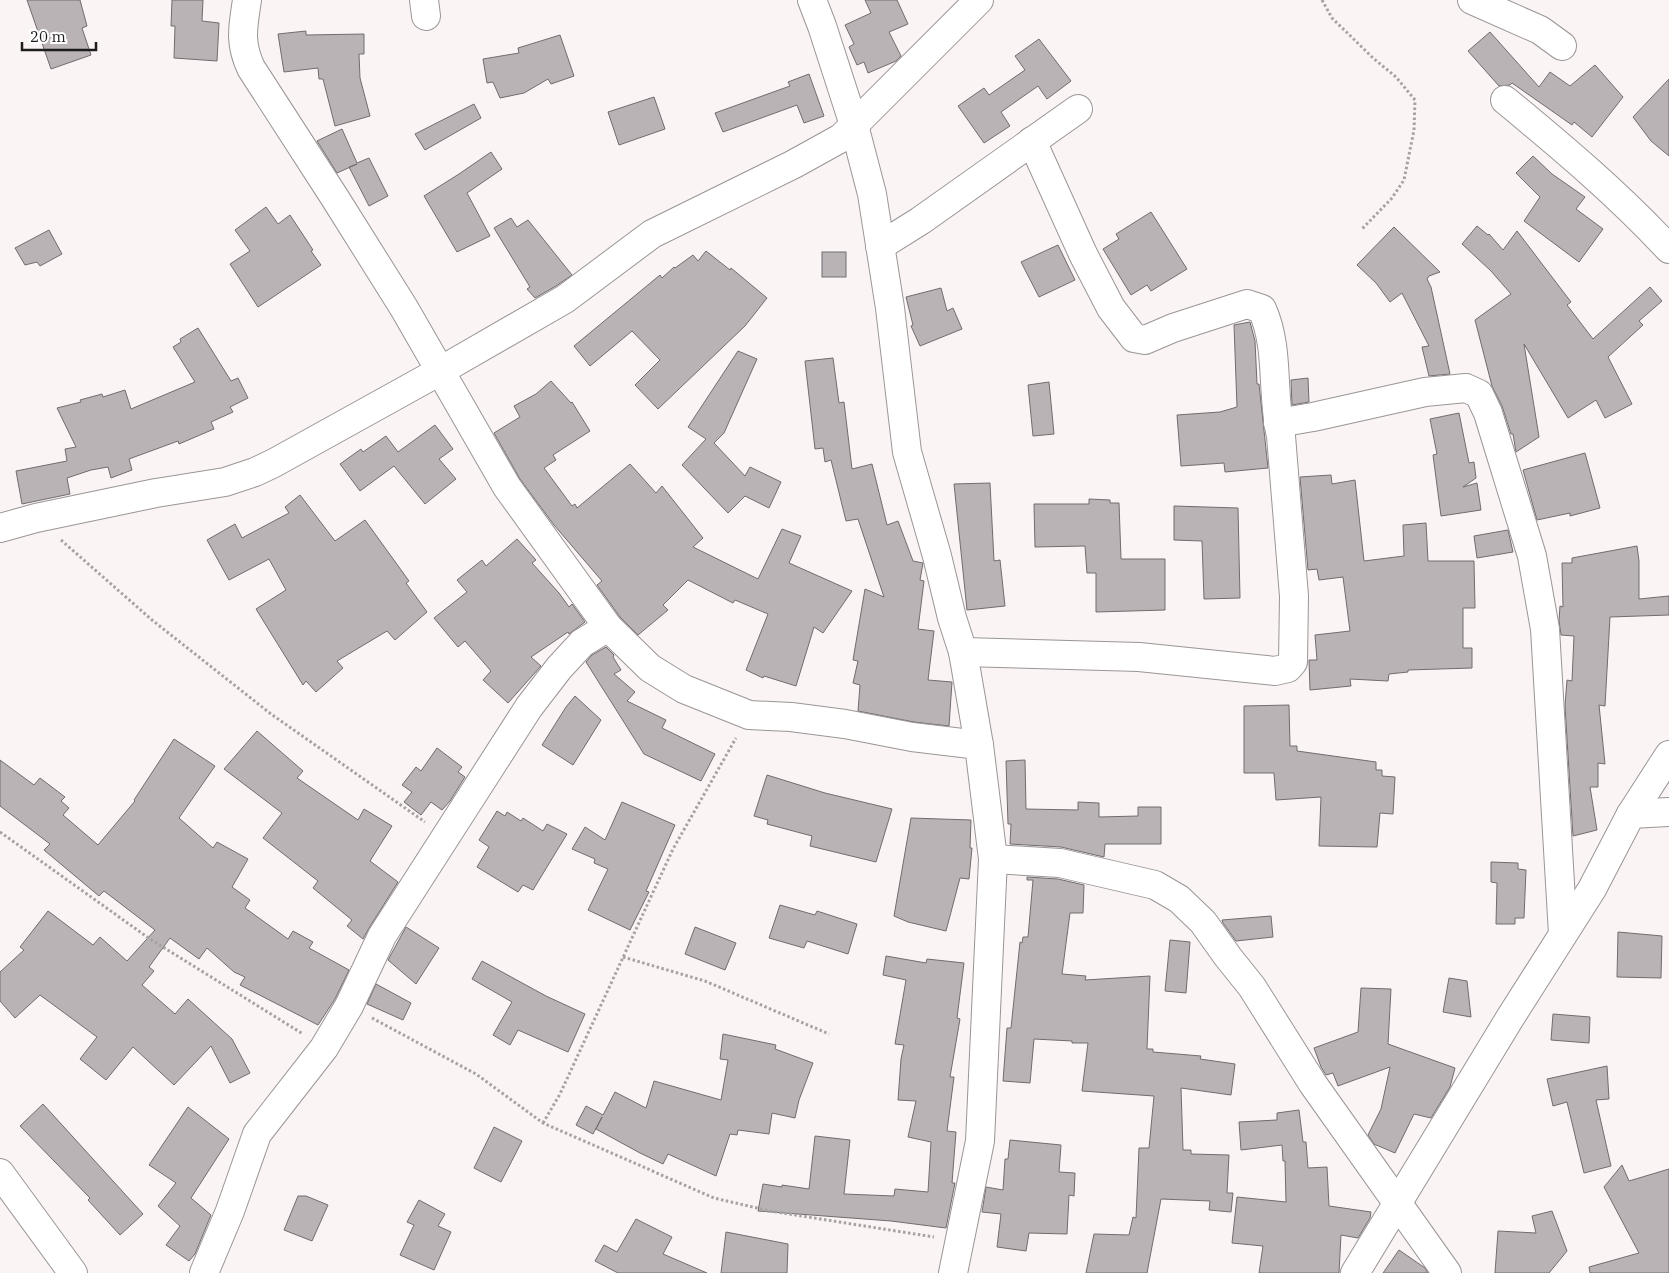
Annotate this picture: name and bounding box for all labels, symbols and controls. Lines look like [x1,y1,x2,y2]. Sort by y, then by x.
scale bar [22,20,96,52]
text: 20 m [30,27,66,46]

